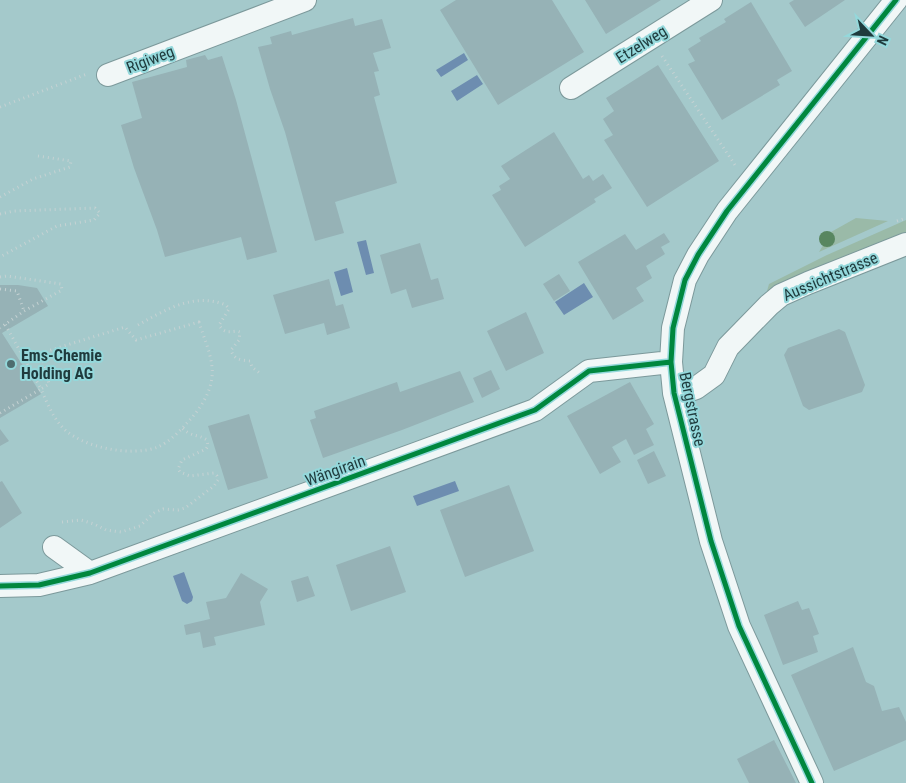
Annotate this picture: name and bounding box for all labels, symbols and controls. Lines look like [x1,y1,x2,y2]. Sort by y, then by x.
north arrow [846,10,896,60]
street label: Etzelweg [612,21,670,67]
text: N [874,33,892,48]
street label: Rigiweg [124,42,177,77]
street label: Aussichtstrasse [780,248,881,305]
place label: Ems-Chemie Holding AG [21,346,102,383]
marker: Ems-Chemie Holding AG [5,358,17,370]
street label: Bergstrasse [675,370,710,448]
street label: Wängirain [303,451,368,490]

